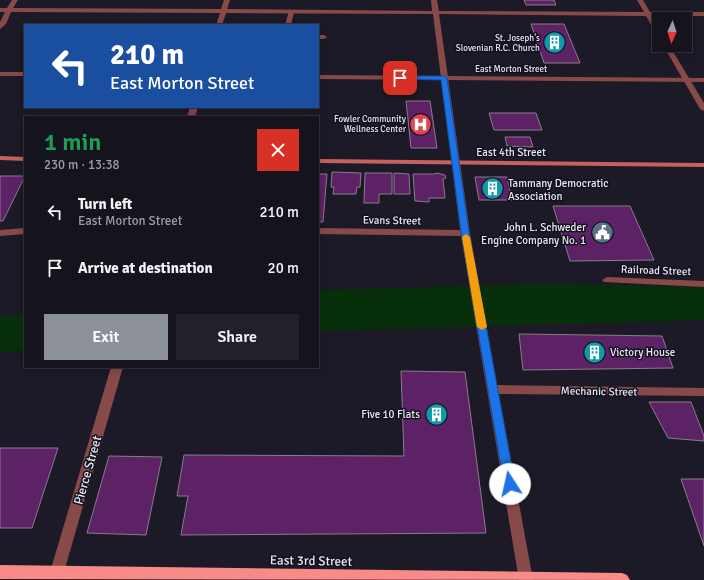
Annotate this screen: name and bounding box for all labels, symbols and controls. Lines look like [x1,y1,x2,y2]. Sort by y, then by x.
north arrow [652,12,692,52]
map controls [652,12,692,52]
building icon: St. Joseph's Slovenian R.C. Church [542,30,568,56]
place label: St. Joseph's Slovenian R.C. Church [456,33,540,54]
text: 210 m [110,38,184,72]
icon: left [44,40,96,92]
pin [383,61,417,95]
street label: East Morton Street [475,64,547,75]
icon: arrive [389,67,411,89]
text: East Morton Street [110,72,254,94]
hospital icon: Fowler Community Wellness Center [408,111,434,137]
place label: Fowler Community Wellness Center [334,114,407,135]
text: 1 min [44,127,101,157]
button: close [257,129,299,171]
street label: East 4th Street [476,146,546,159]
text: 230 m · 13:38 [44,157,120,173]
building icon: Tammany Democratic Association [480,176,506,202]
place label: Tammany Democratic Association [508,177,609,203]
text: Turn left [78,195,132,213]
icon: left [44,201,66,223]
text: 210 m [259,203,299,221]
text: East Morton Street [78,213,182,229]
street label: Evans Street [363,213,422,228]
public building icon: John L. Schweder Engine Company No. 1 [589,220,615,246]
place label: John L. Schweder Engine Company No. 1 [481,221,586,247]
icon: arrive [44,257,66,279]
text: Arrive at destination [78,259,213,277]
text: 20 m [268,259,299,277]
street label: Railroad Street [621,263,692,278]
button: Exit [44,314,168,360]
button: Share [176,314,299,360]
building icon: Victory House [581,339,607,365]
place label: Victory House [610,346,675,359]
street label: Mechanic Street [561,384,637,399]
building icon: Five 10 Flats [423,401,449,427]
place label: Five 10 Flats [361,408,420,421]
street label: Pierce Street [70,433,106,507]
position arrow [489,463,531,505]
street label: East 3rd Street [270,552,353,570]

